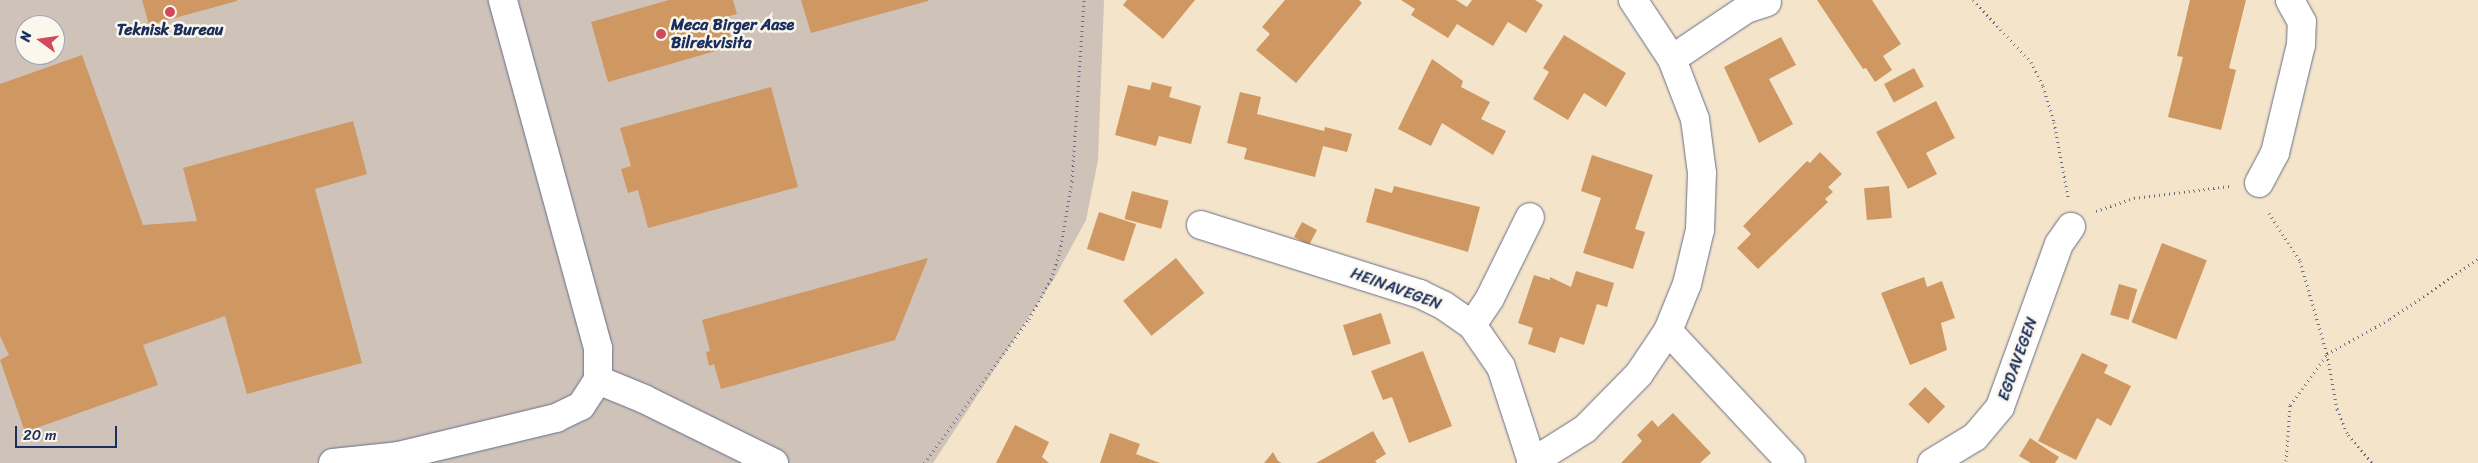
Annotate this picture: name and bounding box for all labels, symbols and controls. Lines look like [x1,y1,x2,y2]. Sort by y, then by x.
marker: Teknisk Bureau [164,6,176,18]
north arrow [15,15,65,65]
place label: Meca Birger Aase Bilrekvisita [671,15,795,53]
place label: Teknisk Bureau [117,20,223,40]
marker: Meca Birger Aase Bilrekvisita [655,28,667,40]
text: N [13,29,39,44]
street label: HEINAVEGEN [1348,264,1444,314]
street label: EGDAVEGEN [1994,315,2042,403]
scale bar [18,416,120,448]
text: 20 m [23,422,57,448]

